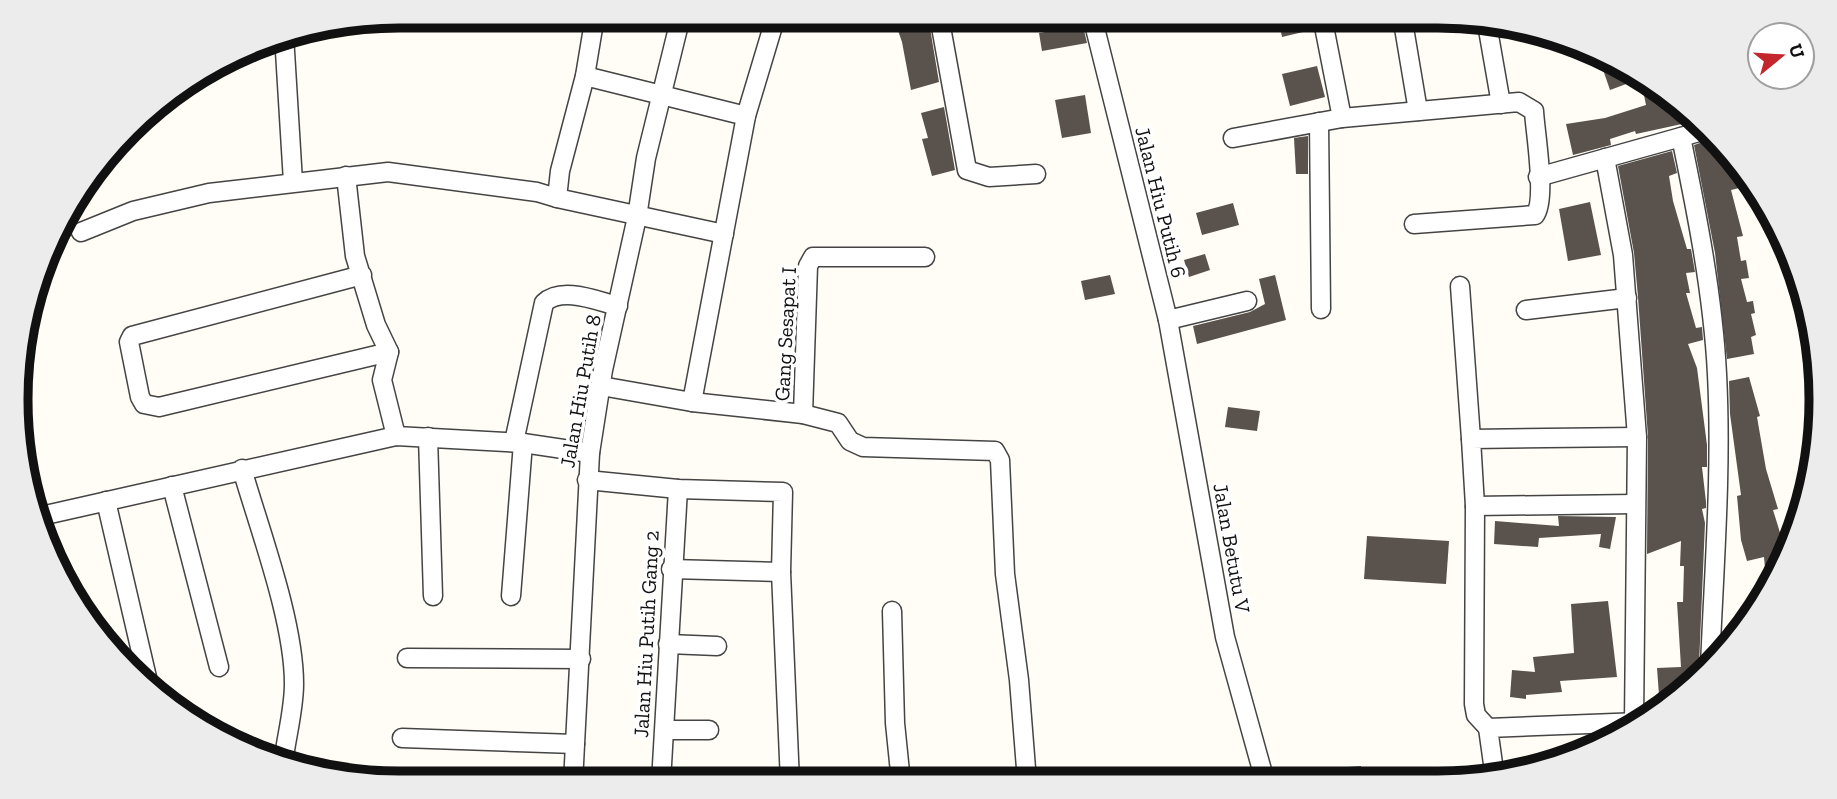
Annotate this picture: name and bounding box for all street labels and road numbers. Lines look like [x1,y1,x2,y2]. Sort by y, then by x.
street label: Jalan Hiu Putih 6 [1130,124,1192,280]
street label: Gang Sesapat I [769,266,801,402]
street label: Jalan Hiu Putih 8 [554,312,606,470]
street label: Jalan Betutu V [1208,481,1256,615]
street label: Jalan Hiu Putih Gang 2 [628,530,664,738]

